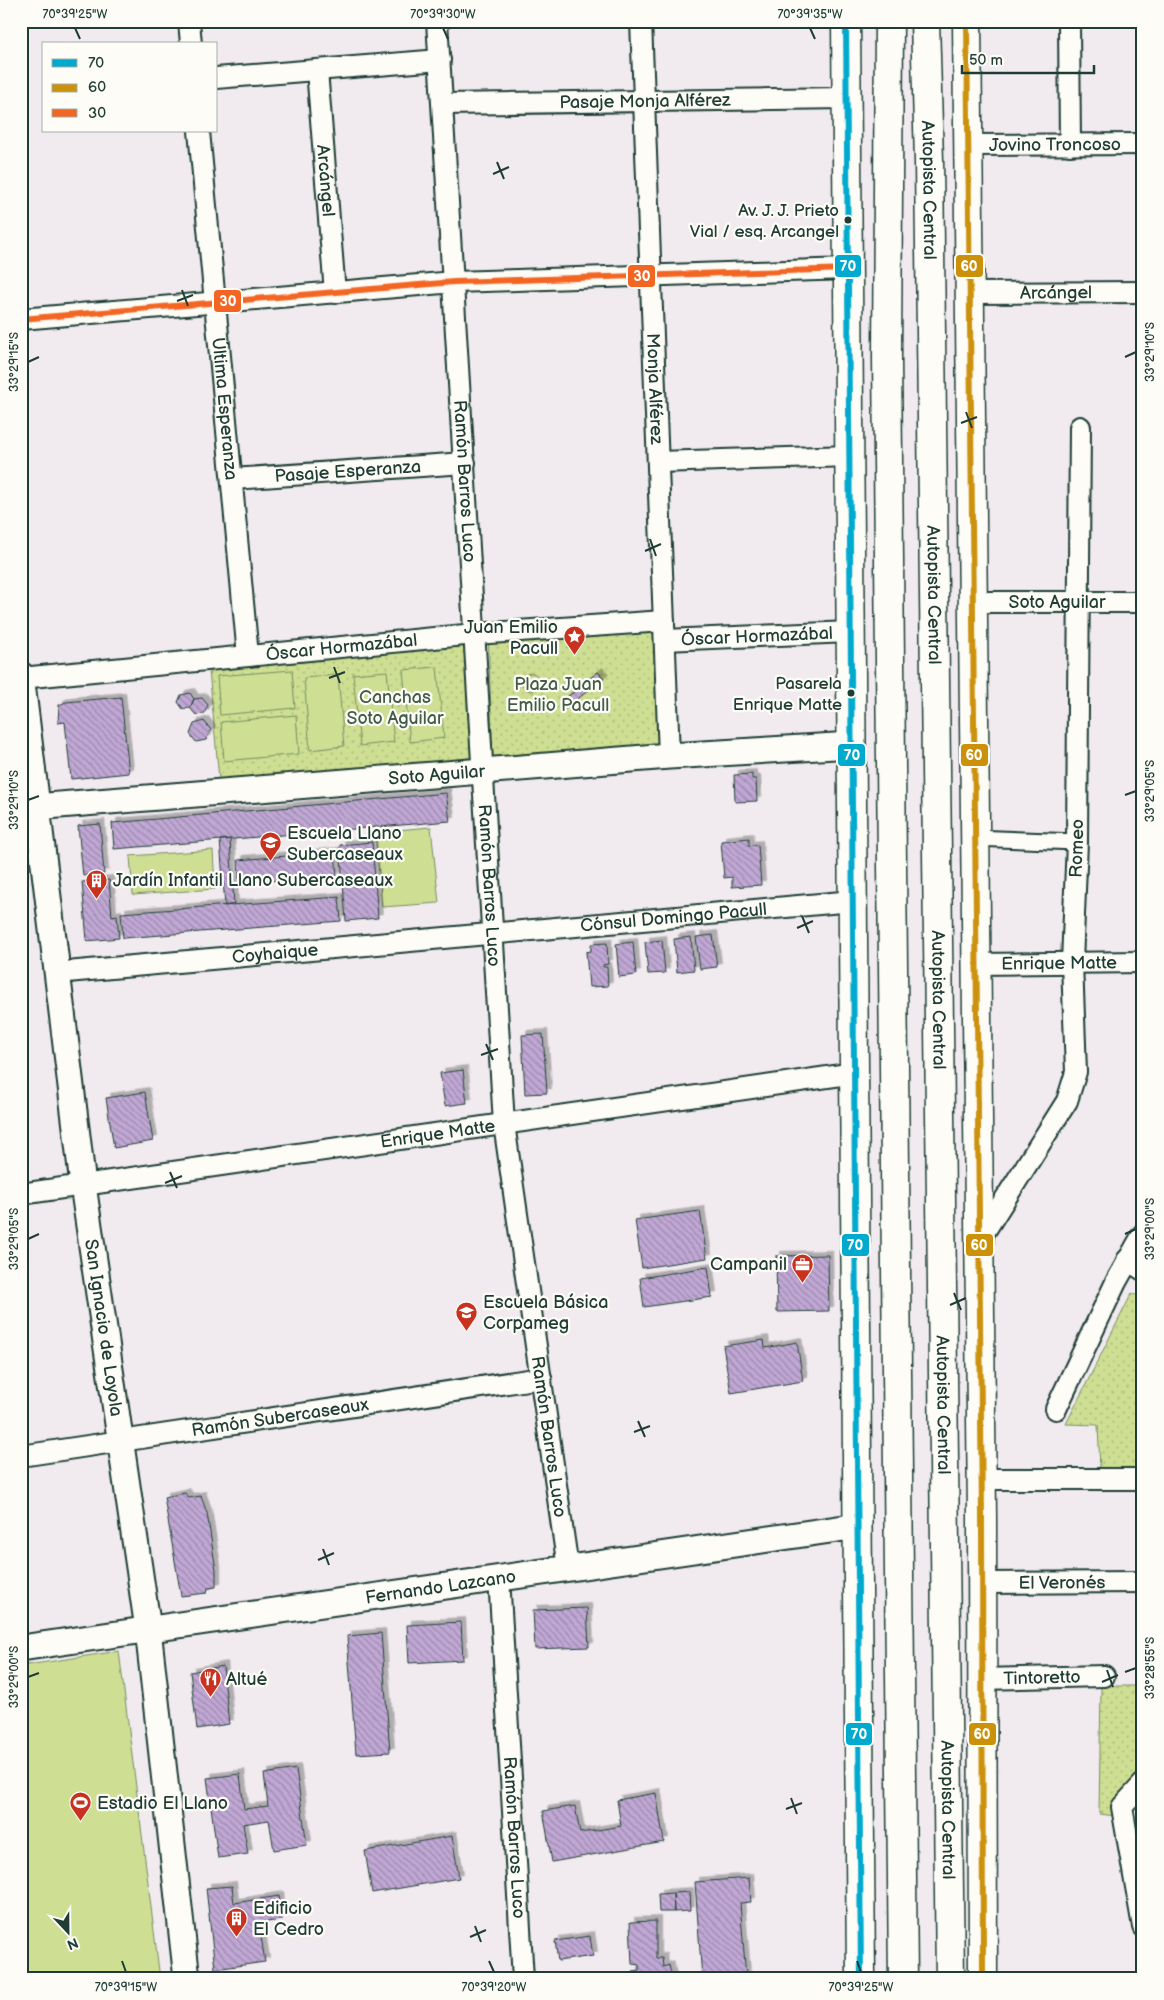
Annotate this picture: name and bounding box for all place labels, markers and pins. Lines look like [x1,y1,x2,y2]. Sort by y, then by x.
place label: Av. J. J. Prieto Vial / esq. Arcangel [690,201,839,242]
marker: Av. J. J. Prieto Vial / esq. Arcangel [843,215,853,225]
place label: Juan Emilio Pacull [464,617,558,659]
place icon: Juan Emilio Pacull [562,625,586,656]
place label: Pasarela Enrique Matte [733,674,842,715]
marker: Pasarela Enrique Matte [846,688,856,698]
place label: Escuela Llano Subercaseaux [287,823,403,865]
school or university icon: Escuela Llano Subercaseaux [259,831,283,862]
building icon: Jardín Infantil Llano Subercaseaux [85,868,109,899]
place label: Jardín Infantil Llano Subercaseaux [113,870,393,891]
office icon: Campanil [791,1252,815,1283]
place label: Campanil [710,1254,787,1275]
place label: Escuela Básica Corpameg [483,1292,608,1334]
school or university icon: Escuela Básica Corpameg [455,1300,479,1331]
restaurant icon: Altué [198,1667,222,1698]
place label: Altué [226,1669,267,1690]
sports icon: Estadio El Llano [69,1791,93,1822]
place label: Estadio El Llano [97,1793,228,1814]
place label: Edificio El Cedro [253,1898,324,1940]
building icon: Edificio El Cedro [225,1906,249,1937]

